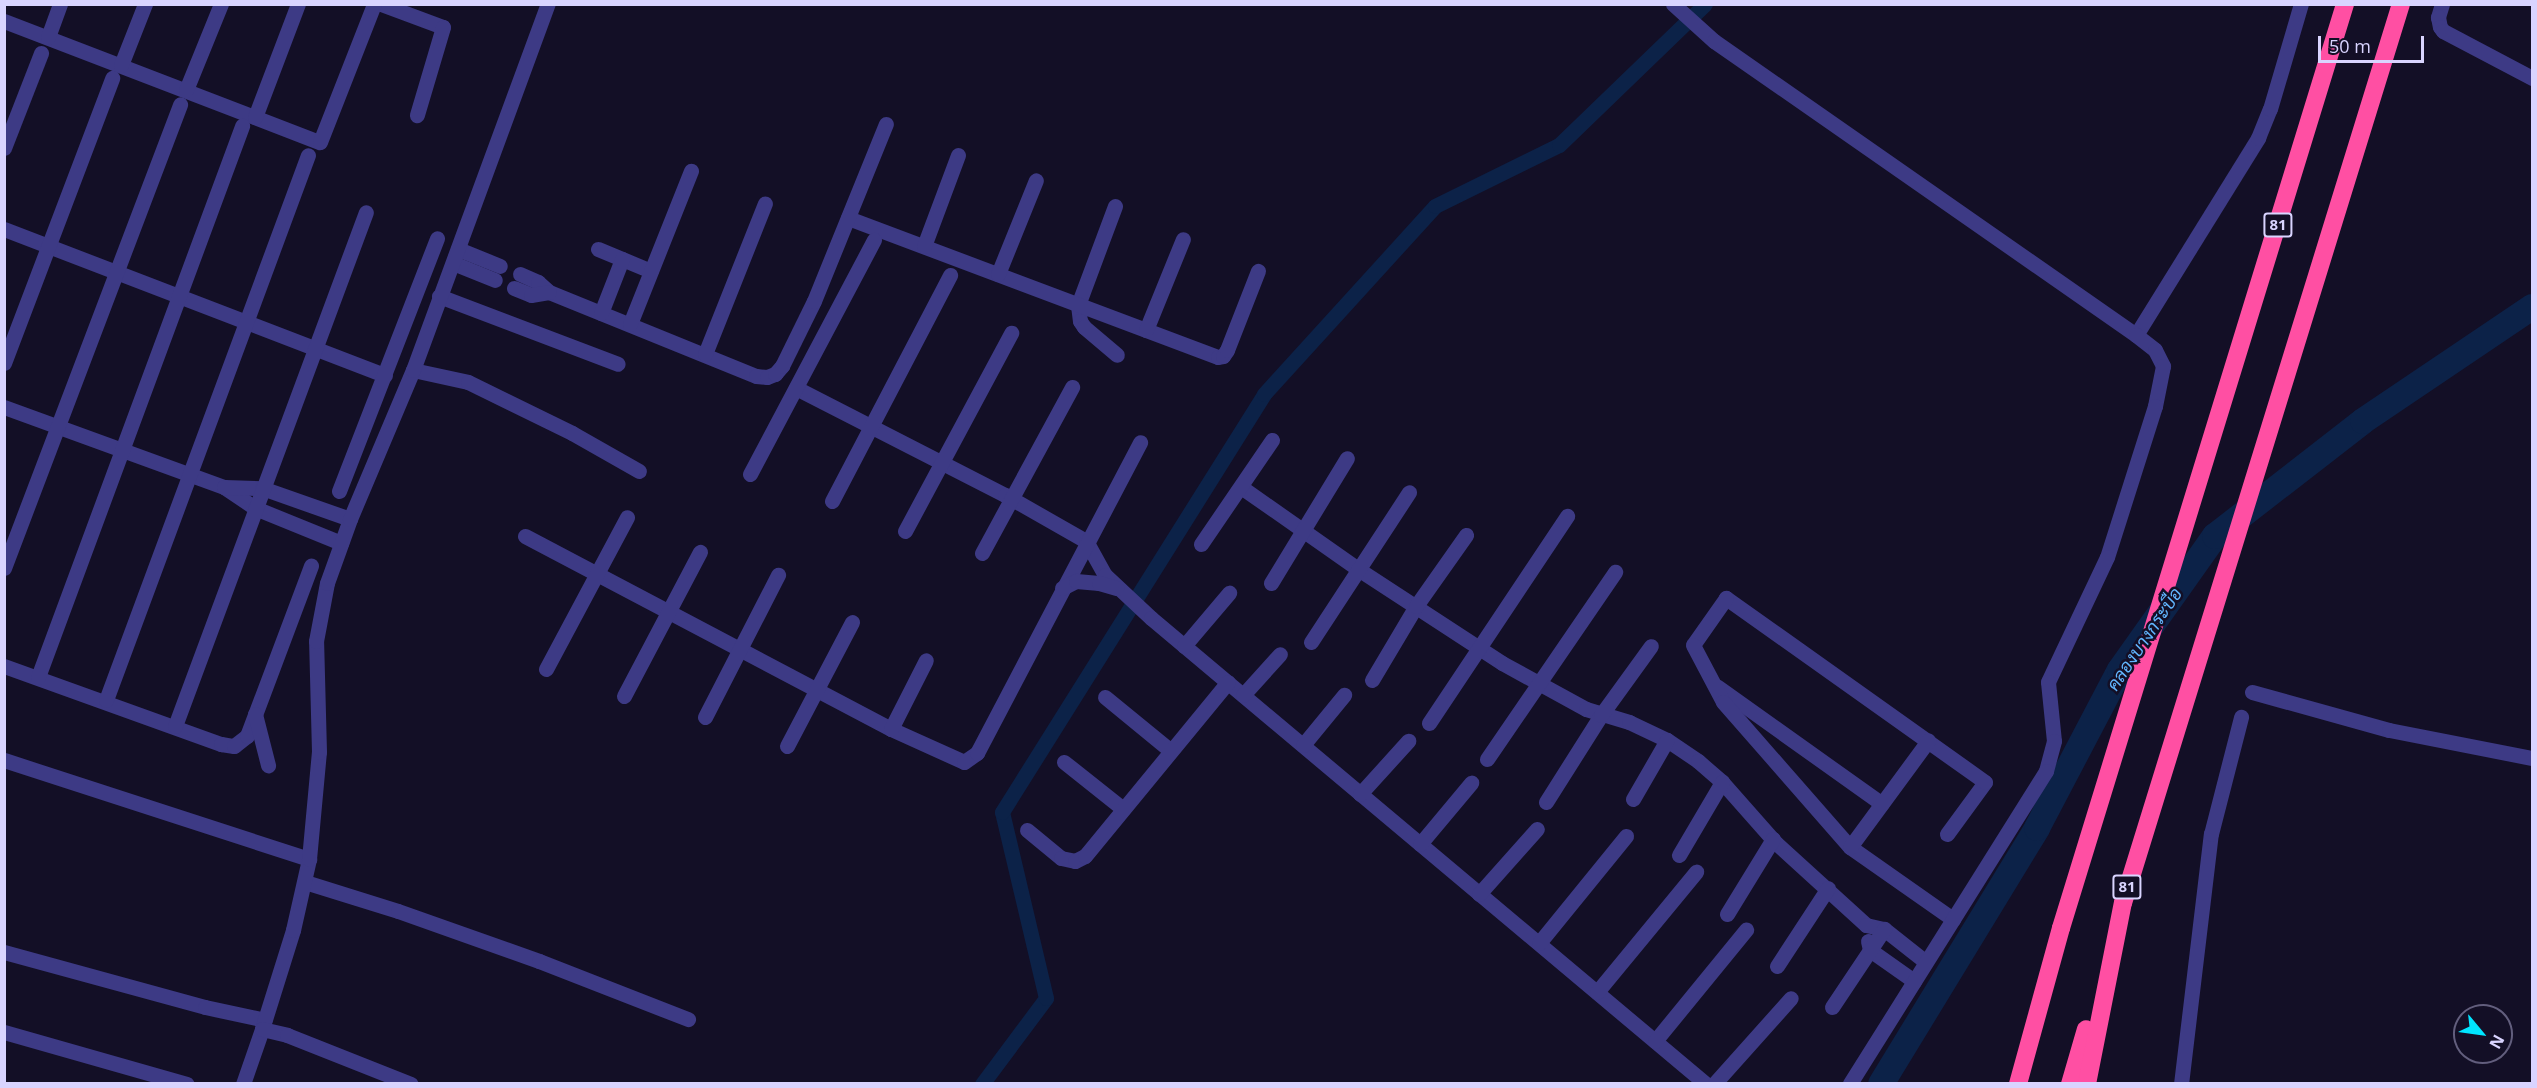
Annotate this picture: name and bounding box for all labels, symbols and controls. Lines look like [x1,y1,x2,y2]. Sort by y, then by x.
scale bar [2321,24,2428,62]
text: 50 m [2329,34,2371,58]
road number: 81 [2263,213,2293,237]
water label: คลองบางกระบือ [2102,583,2186,695]
road number: 81 [2112,875,2142,899]
north arrow [2453,1004,2513,1064]
text: N [2484,1031,2510,1053]

